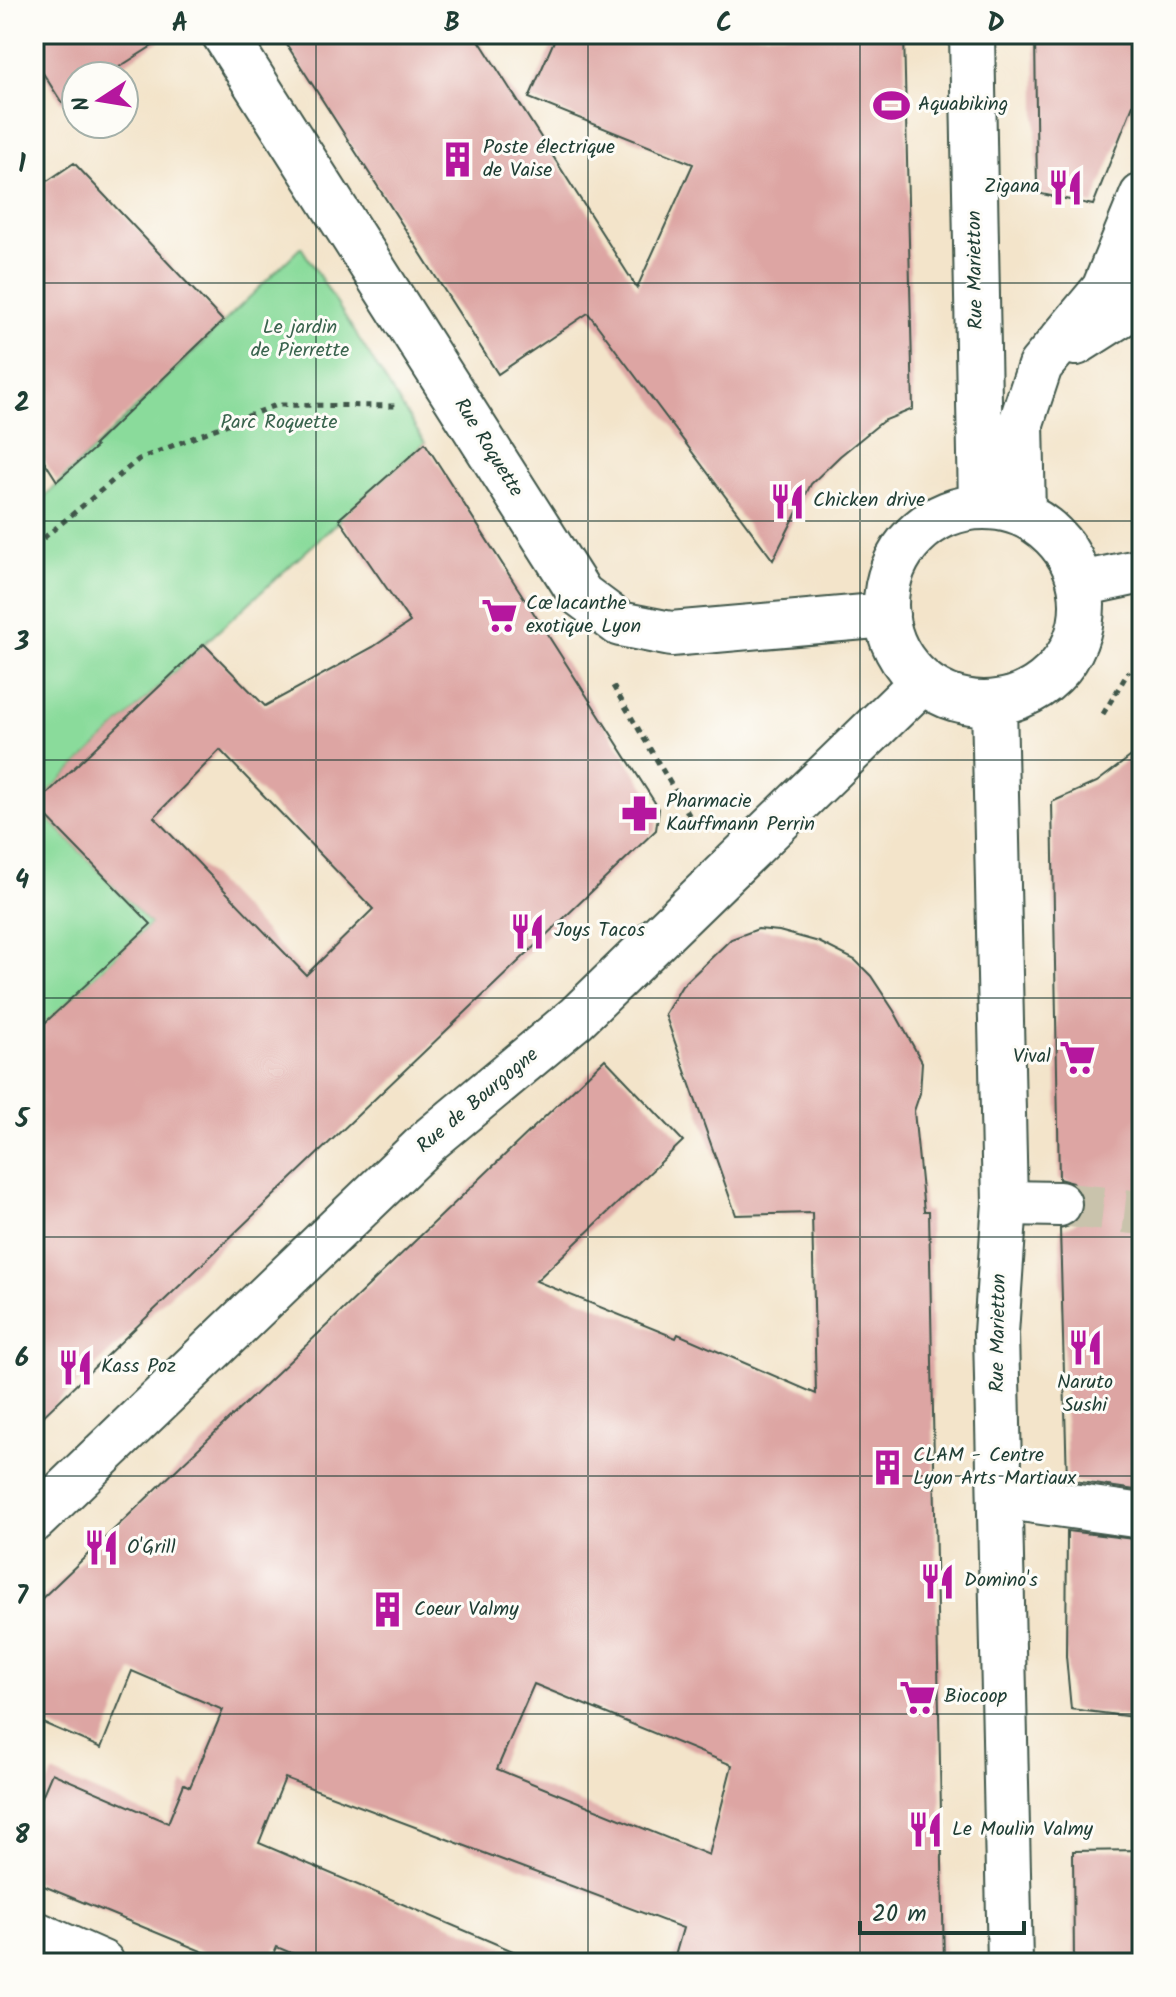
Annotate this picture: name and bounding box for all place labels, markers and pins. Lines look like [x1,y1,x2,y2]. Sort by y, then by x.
sports icon: Aquabiking [873,86,911,124]
place label: Aquabiking [918,89,1008,121]
place label: Poste électrique de Vaise [483,132,615,187]
building icon: Poste électrique de Vaise [438,140,476,178]
restaurant icon: Zigana [1047,168,1085,206]
place label: Zigana [984,171,1040,203]
restaurant icon: Chicken drive [768,482,806,520]
place label: Chicken drive [813,485,925,517]
place label: Cœlacanthe exotique Lyon [526,588,641,643]
supermarket icon: Cœlacanthe exotique Lyon [481,596,519,634]
place label: Pharmacie Kauffmann Perrin [666,786,815,841]
pharmacy icon: Pharmacie Kauffmann Perrin [621,794,659,832]
restaurant icon: Joys Tacos [509,912,547,950]
place label: Joys Tacos [554,915,645,947]
supermarket icon: Vival [1058,1038,1096,1076]
place label: Vival [1013,1041,1051,1073]
restaurant icon: Naruto Sushi [1066,1329,1104,1367]
restaurant icon: Kass Poz [56,1348,94,1386]
place label: Kass Poz [101,1351,176,1383]
place label: Naruto Sushi [1057,1367,1113,1422]
place label: CLAM - Centre Lyon Arts Martiaux [913,1440,1076,1495]
building icon: CLAM - Centre Lyon Arts Martiaux [868,1448,906,1486]
restaurant icon: O'Grill [82,1529,120,1567]
place label: O'Grill [127,1532,176,1564]
restaurant icon: Domino's [919,1562,957,1600]
place label: Domino's [964,1565,1038,1597]
building icon: Coeur Valmy [369,1591,407,1629]
place label: Coeur Valmy [414,1594,519,1626]
supermarket icon: Biocoop [899,1678,937,1716]
place label: Biocoop [944,1681,1008,1713]
restaurant icon: Le Moulin Valmy [907,1811,945,1849]
place label: Le Moulin Valmy [952,1814,1094,1846]

